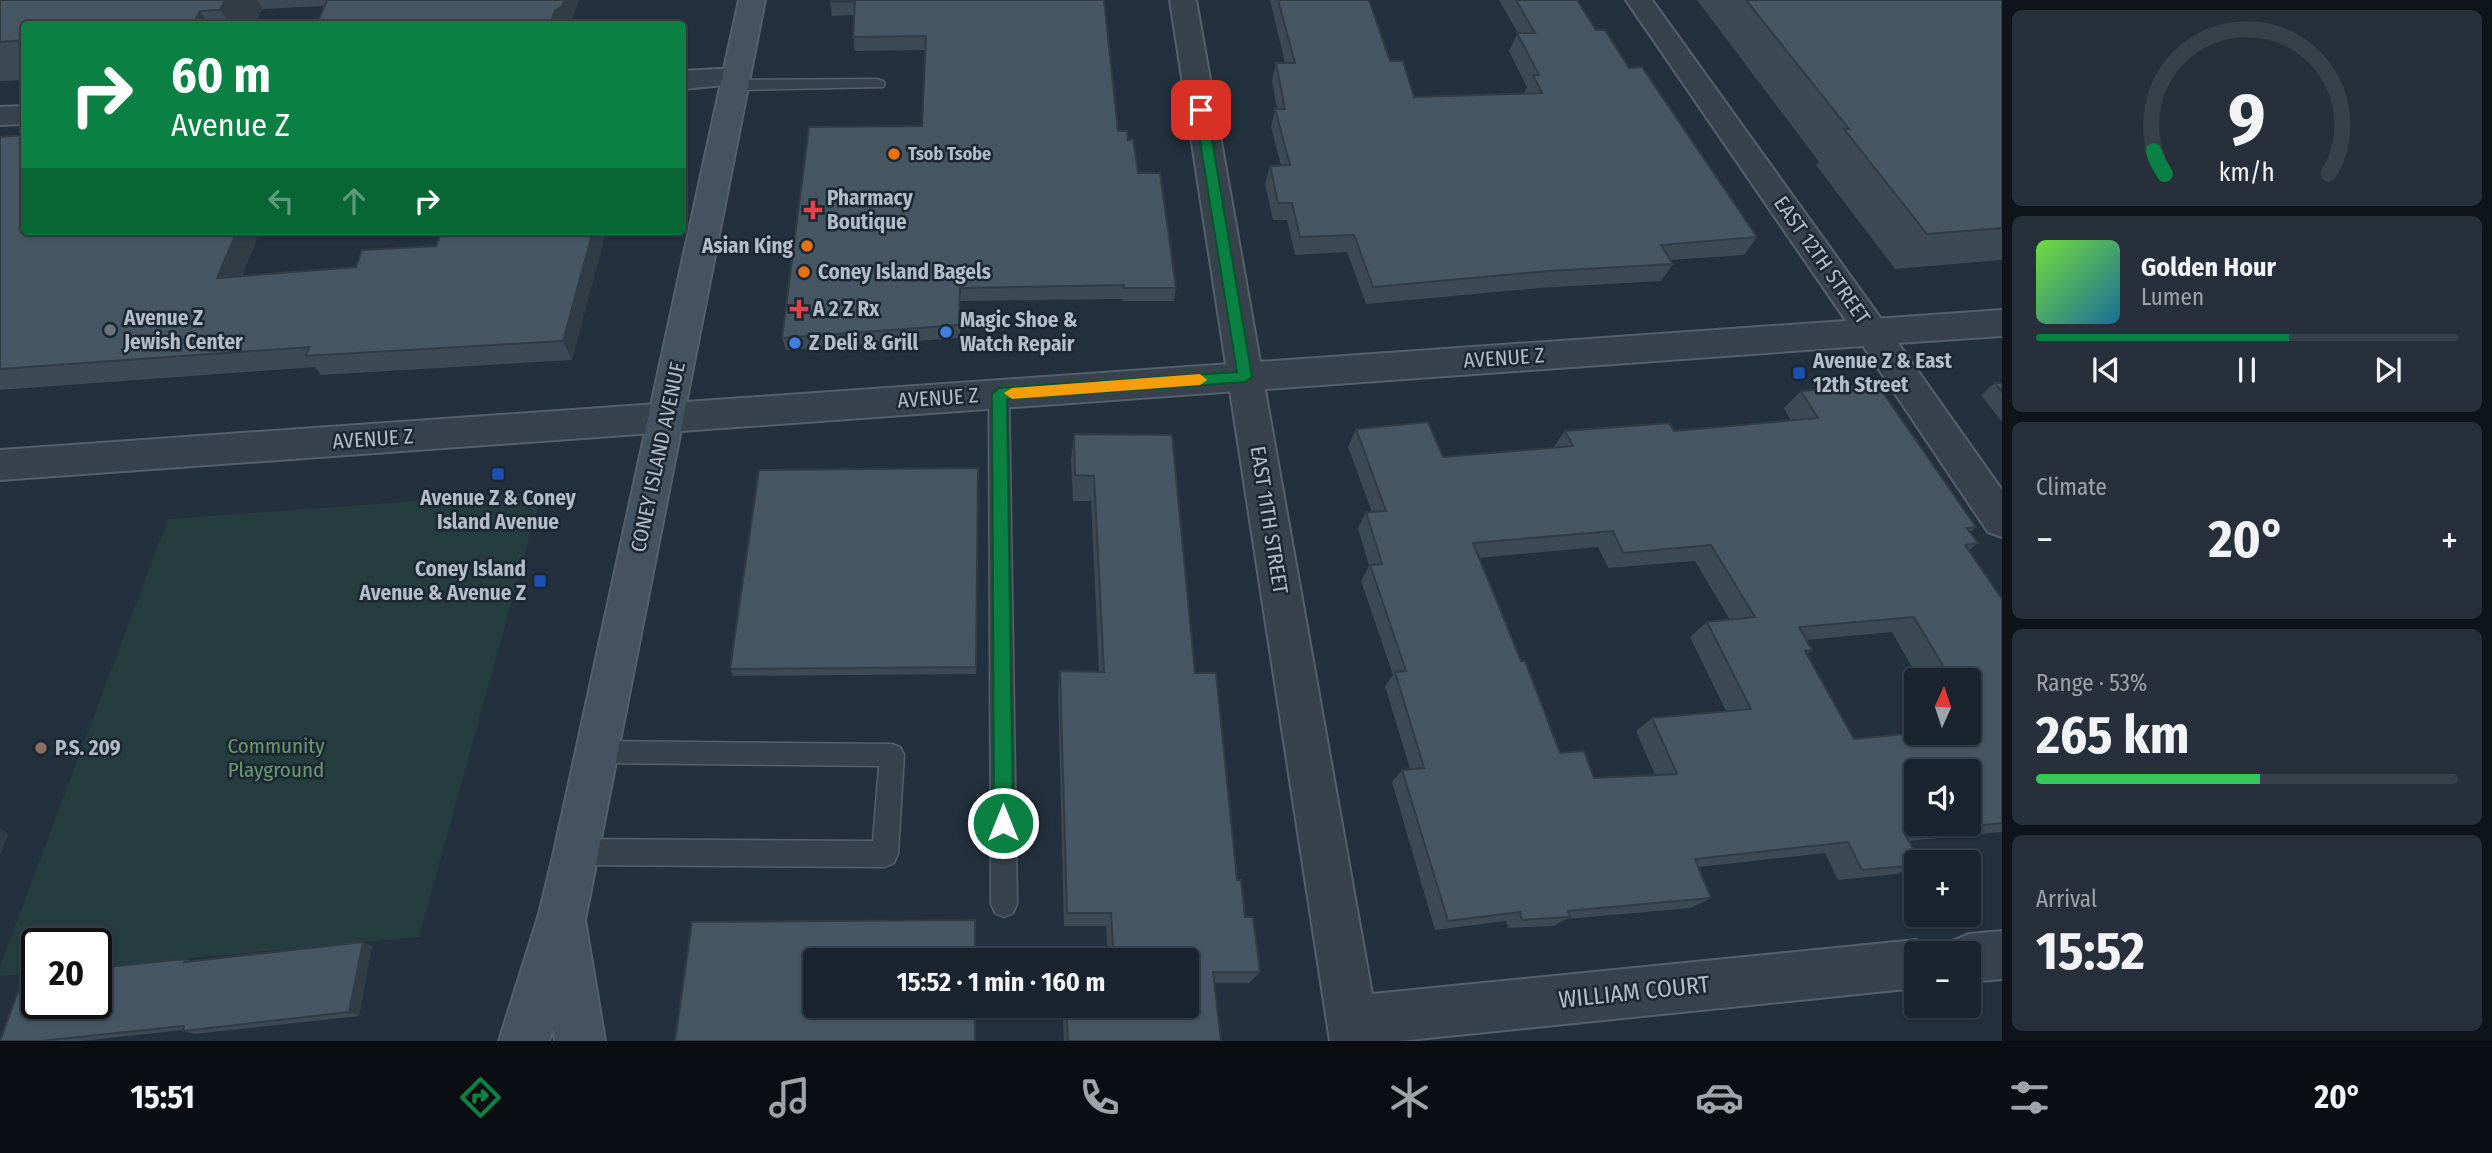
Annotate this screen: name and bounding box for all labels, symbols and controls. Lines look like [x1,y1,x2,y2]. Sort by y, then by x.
text: 60 m [171,46,271,105]
icon: right [56,49,147,140]
text: 9 [2228,76,2266,163]
pin [1171,80,1231,140]
icon: arrive [1182,91,1220,129]
text: Avenue Z [171,106,290,144]
place label: Tsob Tsobe [908,143,991,165]
marker: Tsob Tsobe [886,146,902,162]
text: km/h [2219,158,2275,188]
icon: left [262,182,300,220]
icon: ahead [335,182,373,220]
icon: right [408,182,446,220]
place label: Pharmacy Boutique [827,185,914,235]
street label: EAST 12TH STREET [1768,191,1876,329]
marker: Pharmacy Boutique [805,202,821,218]
place label: Asian King [701,233,794,259]
marker: Asian King [799,238,815,254]
text: Golden Hour [2141,252,2276,283]
place label: Coney Island Bagels [818,259,991,285]
marker: Coney Island Bagels [796,264,812,280]
text: Lumen [2141,283,2204,311]
place label: A 2 Z Rx [812,296,880,322]
marker: A 2 Z Rx [791,301,807,317]
place label: Avenue Z Jewish Center [123,305,243,355]
place label: Magic Shoe & Watch Repair [960,307,1078,357]
marker: Avenue Z Jewish Center [102,322,118,338]
marker: Magic Shoe & Watch Repair [938,324,954,340]
place label: Z Deli & Grill [809,330,919,356]
marker: Z Deli & Grill [787,335,803,351]
street label: AVENUE Z [1463,342,1545,374]
place label: Avenue Z & East 12th Street [1812,348,1953,398]
icon: previous [2087,351,2125,389]
icon: pause [2228,351,2266,389]
icon: next [2369,351,2407,389]
street label: CONEY ISLAND AVENUE [625,359,691,554]
marker: Avenue Z & East 12th Street [1791,365,1807,381]
street label: AVENUE Z [897,382,979,414]
street label: AVENUE Z [332,423,414,455]
street label: EAST 11TH STREET [1244,444,1294,596]
marker: Avenue Z & Coney Island Avenue [490,466,506,482]
text: Climate [2036,473,2107,501]
place label: Avenue Z & Coney Island Avenue [419,485,577,535]
text: 20° [2209,508,2285,571]
text: − [2036,517,2053,563]
text: + [2441,517,2458,563]
place label: Coney Island Avenue & Avenue Z [358,556,526,606]
marker: Coney Island Avenue & Avenue Z [532,573,548,589]
north arrow [1904,668,1981,746]
map controls [1904,668,1981,1018]
text: Range · 53% [2036,669,2147,697]
text: 265 km [2036,704,2190,767]
park label: Community Playground [227,733,325,783]
place label: P.S. 209 [55,735,121,761]
marker: P.S. 209 [33,740,49,756]
button: sound [1904,759,1981,836]
position arrow [966,786,1040,860]
button: + [1904,850,1981,927]
text: Arrival [2036,885,2097,913]
text: 15:52 [2036,920,2145,983]
speed limit sign: 20 [21,928,112,1019]
button: − [1904,941,1981,1018]
text: 15:52 · 1 min · 160 m [897,967,1105,998]
street label: WILLIAM COURT [1557,970,1711,1014]
icon: directions [456,1073,505,1122]
icon: music [765,1073,814,1122]
icon: phone [1075,1073,1124,1122]
icon: climate [1385,1073,1434,1122]
icon: car [1695,1073,1744,1122]
icon: filters [2005,1073,2054,1122]
text: 15:51 [130,1078,195,1116]
text: 20° [2314,1078,2362,1116]

